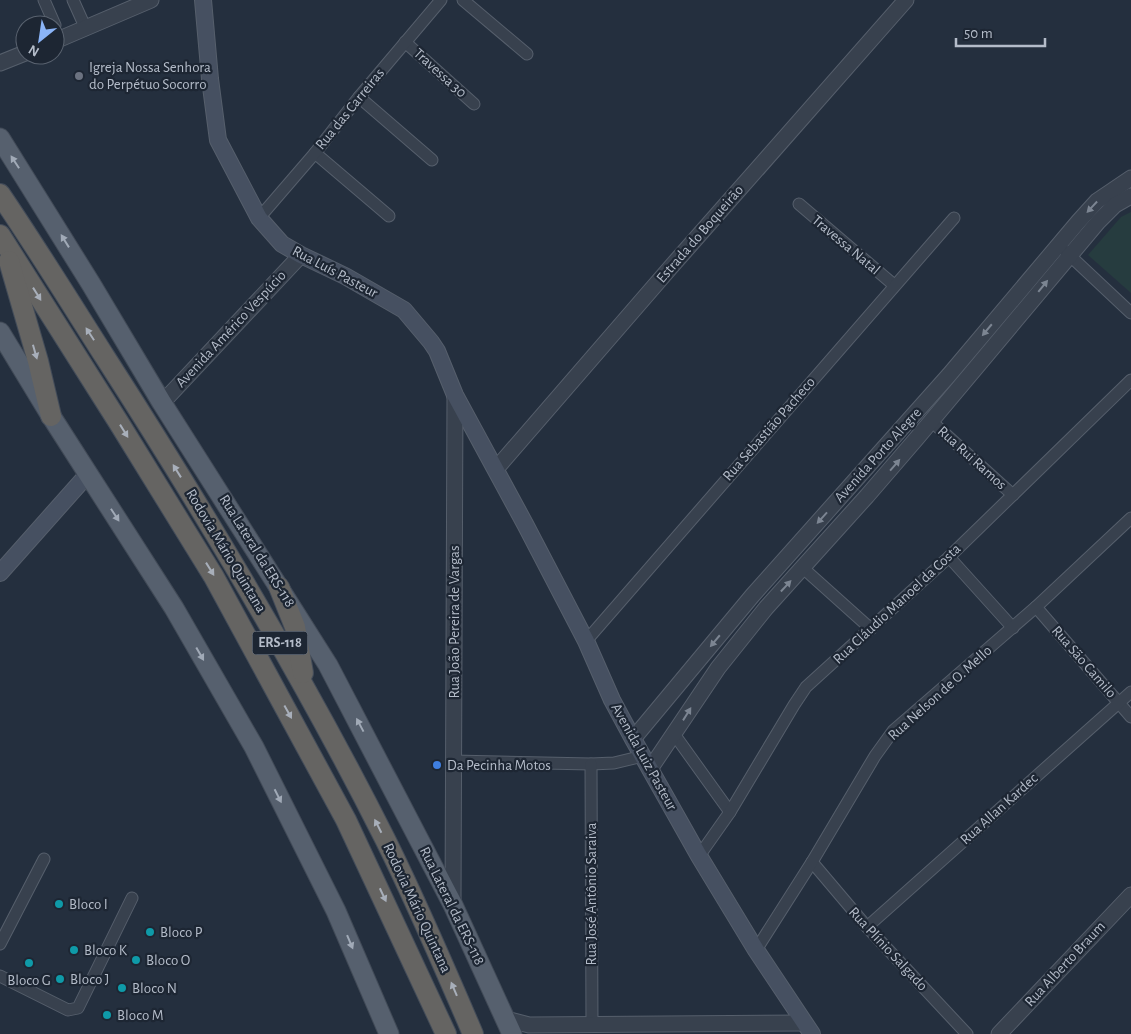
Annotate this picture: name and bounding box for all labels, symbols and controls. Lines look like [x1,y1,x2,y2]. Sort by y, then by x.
north arrow [15,15,65,65]
scale bar [956,15,1045,47]
text: 50 m [964,26,993,41]
text: N [26,42,42,59]
street label: Travessa 30 [411,46,469,101]
place label: Igreja Nossa Senhora do Perpétuo Socorro [89,60,211,92]
street label: Rua das Carreiras [313,66,387,152]
marker: Igreja Nossa Senhora do Perpétuo Socorro [73,70,85,82]
one-way arrow [10,155,20,168]
street label: Estrada do Boqueirão [654,182,746,286]
one-way arrow [1086,200,1098,212]
street label: Travessa Natal [809,212,883,278]
one-way arrow [60,235,69,248]
street label: Rua Luís Pasteur [290,243,380,301]
street label: Avenida Américo Vespúcio [173,268,289,390]
one-way arrow [1038,280,1049,293]
one-way arrow [33,287,42,300]
one-way arrow [981,324,992,337]
one-way arrow [86,327,95,341]
one-way arrow [32,344,40,359]
street label: Rua Sebastião Pacheco [720,374,818,484]
street label: Avenida Porto Alegre [832,405,924,505]
street label: Rua Rui Ramos [935,423,1009,493]
one-way arrow [120,424,129,438]
one-way arrow [889,458,900,471]
one-way arrow [173,465,182,478]
street label: Rodovia Mário Quintana [183,487,269,615]
street label: Rua Lateral da ERS-118 [216,492,298,610]
one-way arrow [110,509,119,522]
one-way arrow [816,512,828,524]
street label: Rua Cláudio Manoel da Costa [830,541,964,667]
street label: Rua João Pereira de Vargas [447,545,462,699]
one-way arrow [205,563,214,576]
one-way arrow [780,581,792,593]
street label: Rua São Camilo [1049,623,1119,701]
road number: ERS-118 [252,632,308,654]
one-way arrow [709,634,721,646]
street label: Rua Nelson de O. Mello [885,643,995,743]
one-way arrow [196,646,204,661]
street label: Avenida Luiz Pasteur [608,701,680,813]
one-way arrow [283,705,292,718]
one-way arrow [682,708,692,721]
one-way arrow [356,717,364,732]
place label: Da Pecinha Motos [447,758,551,773]
marker: Da Pecinha Motos [431,759,443,771]
street label: Rua Allan Kardec [957,770,1041,847]
one-way arrow [274,789,282,803]
one-way arrow [374,819,382,833]
street label: Rua José Antônio Saraiva [584,823,599,965]
street label: Rodovia Mário Quintana [380,841,454,975]
street label: Rua Lateral da ERS-118 [417,845,487,967]
one-way arrow [379,888,387,902]
place label: Bloco I [69,897,108,912]
marker: Bloco I [53,898,65,910]
street label: Rua Plínio Salgado [846,904,930,994]
street label: Rua Alberto Braum [1022,919,1108,1009]
place label: Bloco P [160,925,203,940]
marker: Bloco P [144,926,156,938]
one-way arrow [346,935,354,949]
place label: Bloco K [84,943,128,958]
marker: Bloco K [68,944,80,956]
place label: Bloco O [146,953,190,968]
marker: Bloco O [130,954,142,966]
marker: Bloco G [23,957,35,969]
place label: Bloco J [70,972,109,987]
place label: Bloco G [7,973,51,988]
marker: Bloco J [54,973,66,985]
place label: Bloco N [132,981,177,996]
marker: Bloco N [116,982,128,994]
one-way arrow [449,982,457,996]
place label: Bloco M [117,1008,164,1023]
marker: Bloco M [101,1009,113,1021]

